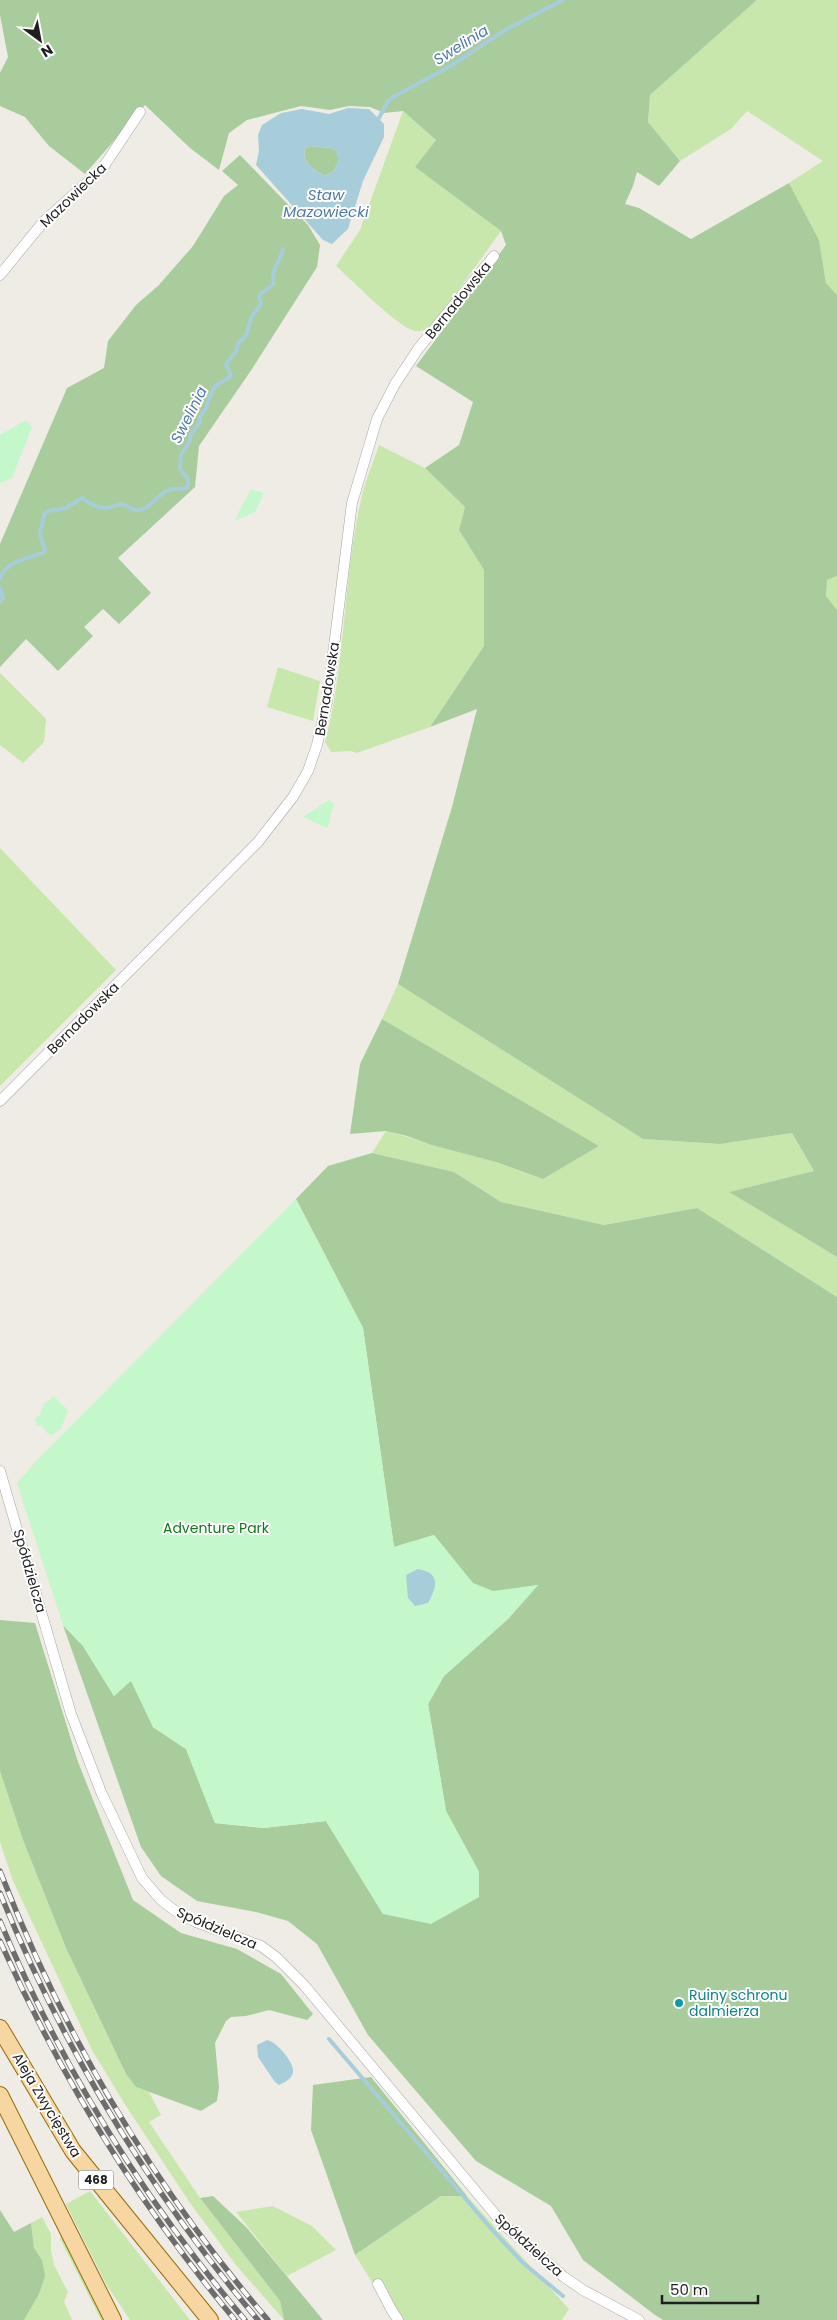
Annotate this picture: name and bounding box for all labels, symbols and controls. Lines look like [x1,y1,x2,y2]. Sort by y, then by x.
north arrow [15,15,65,65]
water label: Swelinia [429,19,492,70]
text: N [37,40,57,62]
street label: Mazowiecka [35,158,111,232]
water label: Staw Mazowiecki [283,184,369,222]
street label: Bernadowska [420,257,496,343]
water label: Swelinia [165,383,212,447]
street label: Bernadowska [310,641,344,737]
street label: Bernadowska [42,977,124,1059]
park label: Adventure Park [163,1518,270,1538]
street label: Spółdzielcza [9,1527,51,1615]
street label: Spółdzielcza [174,1902,260,1954]
place label: Ruiny schronu dalmierza [689,1985,787,2021]
marker: Ruiny schronu dalmierza [673,1997,685,2009]
street label: Aleja Zwycięstwa [8,2049,86,2161]
road number: 468 [78,2170,114,2190]
street label: Spółdzielcza [490,2209,568,2281]
scale bar [662,2272,758,2304]
text: 50 m [670,2279,708,2300]

